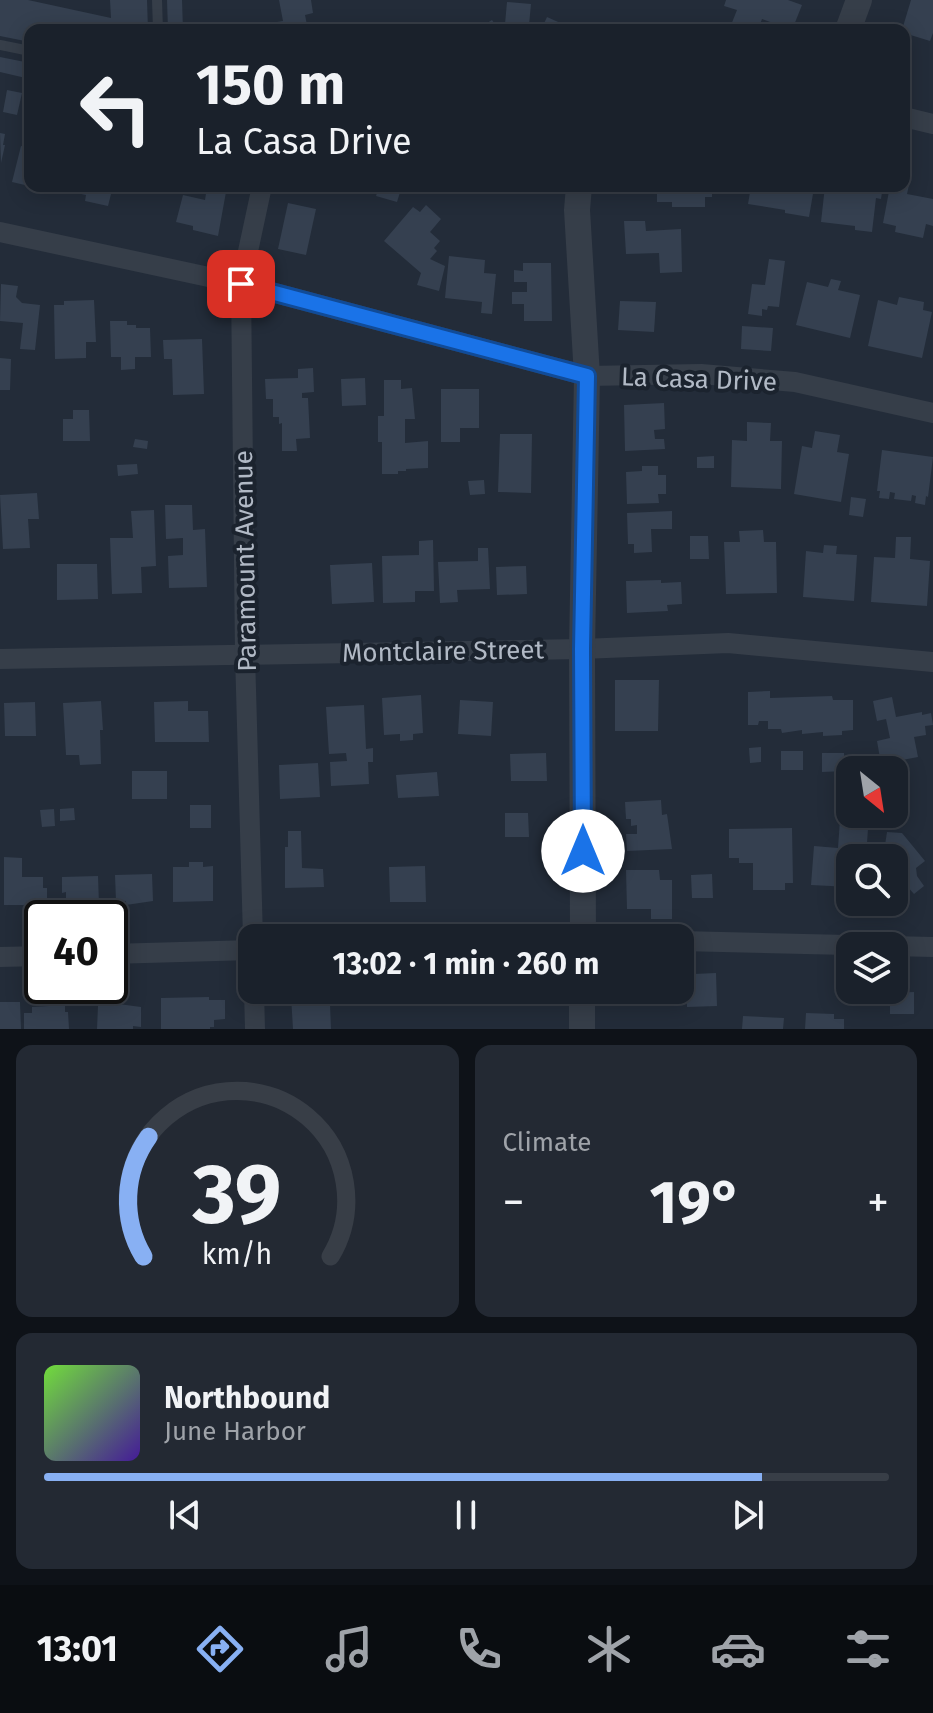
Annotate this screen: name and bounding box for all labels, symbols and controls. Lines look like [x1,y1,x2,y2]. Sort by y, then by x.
text: 150 m [196,52,345,119]
icon: left [64,56,168,160]
text: La Casa Drive [196,120,412,164]
pin [207,250,275,318]
icon: arrive [219,262,263,306]
street label: La Casa Drive [621,361,777,398]
street label: Paramount Avenue [228,450,263,672]
street label: Montclaire Street [342,634,545,669]
north arrow [836,756,908,828]
map controls [836,756,908,1004]
position arrow [541,809,625,893]
button: search [836,844,908,916]
speed limit sign: 40 [24,900,128,1004]
button: layers [836,932,908,1004]
text: 13:02 · 1 min · 260 m [333,946,599,982]
text: Climate [503,1127,591,1158]
text: 39 [192,1145,282,1245]
text: 19° [649,1167,742,1239]
text: − [503,1176,525,1229]
text: + [867,1176,889,1229]
text: km/h [202,1237,273,1272]
text: Northbound [164,1380,330,1416]
text: June Harbor [164,1416,306,1447]
icon: previous [163,1493,207,1537]
icon: pause [444,1493,488,1537]
icon: next [726,1493,770,1537]
icon: directions [192,1621,248,1677]
icon: music [321,1621,377,1677]
icon: phone [451,1621,507,1677]
icon: climate [581,1621,637,1677]
icon: car [710,1621,766,1677]
icon: filters [840,1621,896,1677]
text: 13:01 [37,1627,118,1671]

